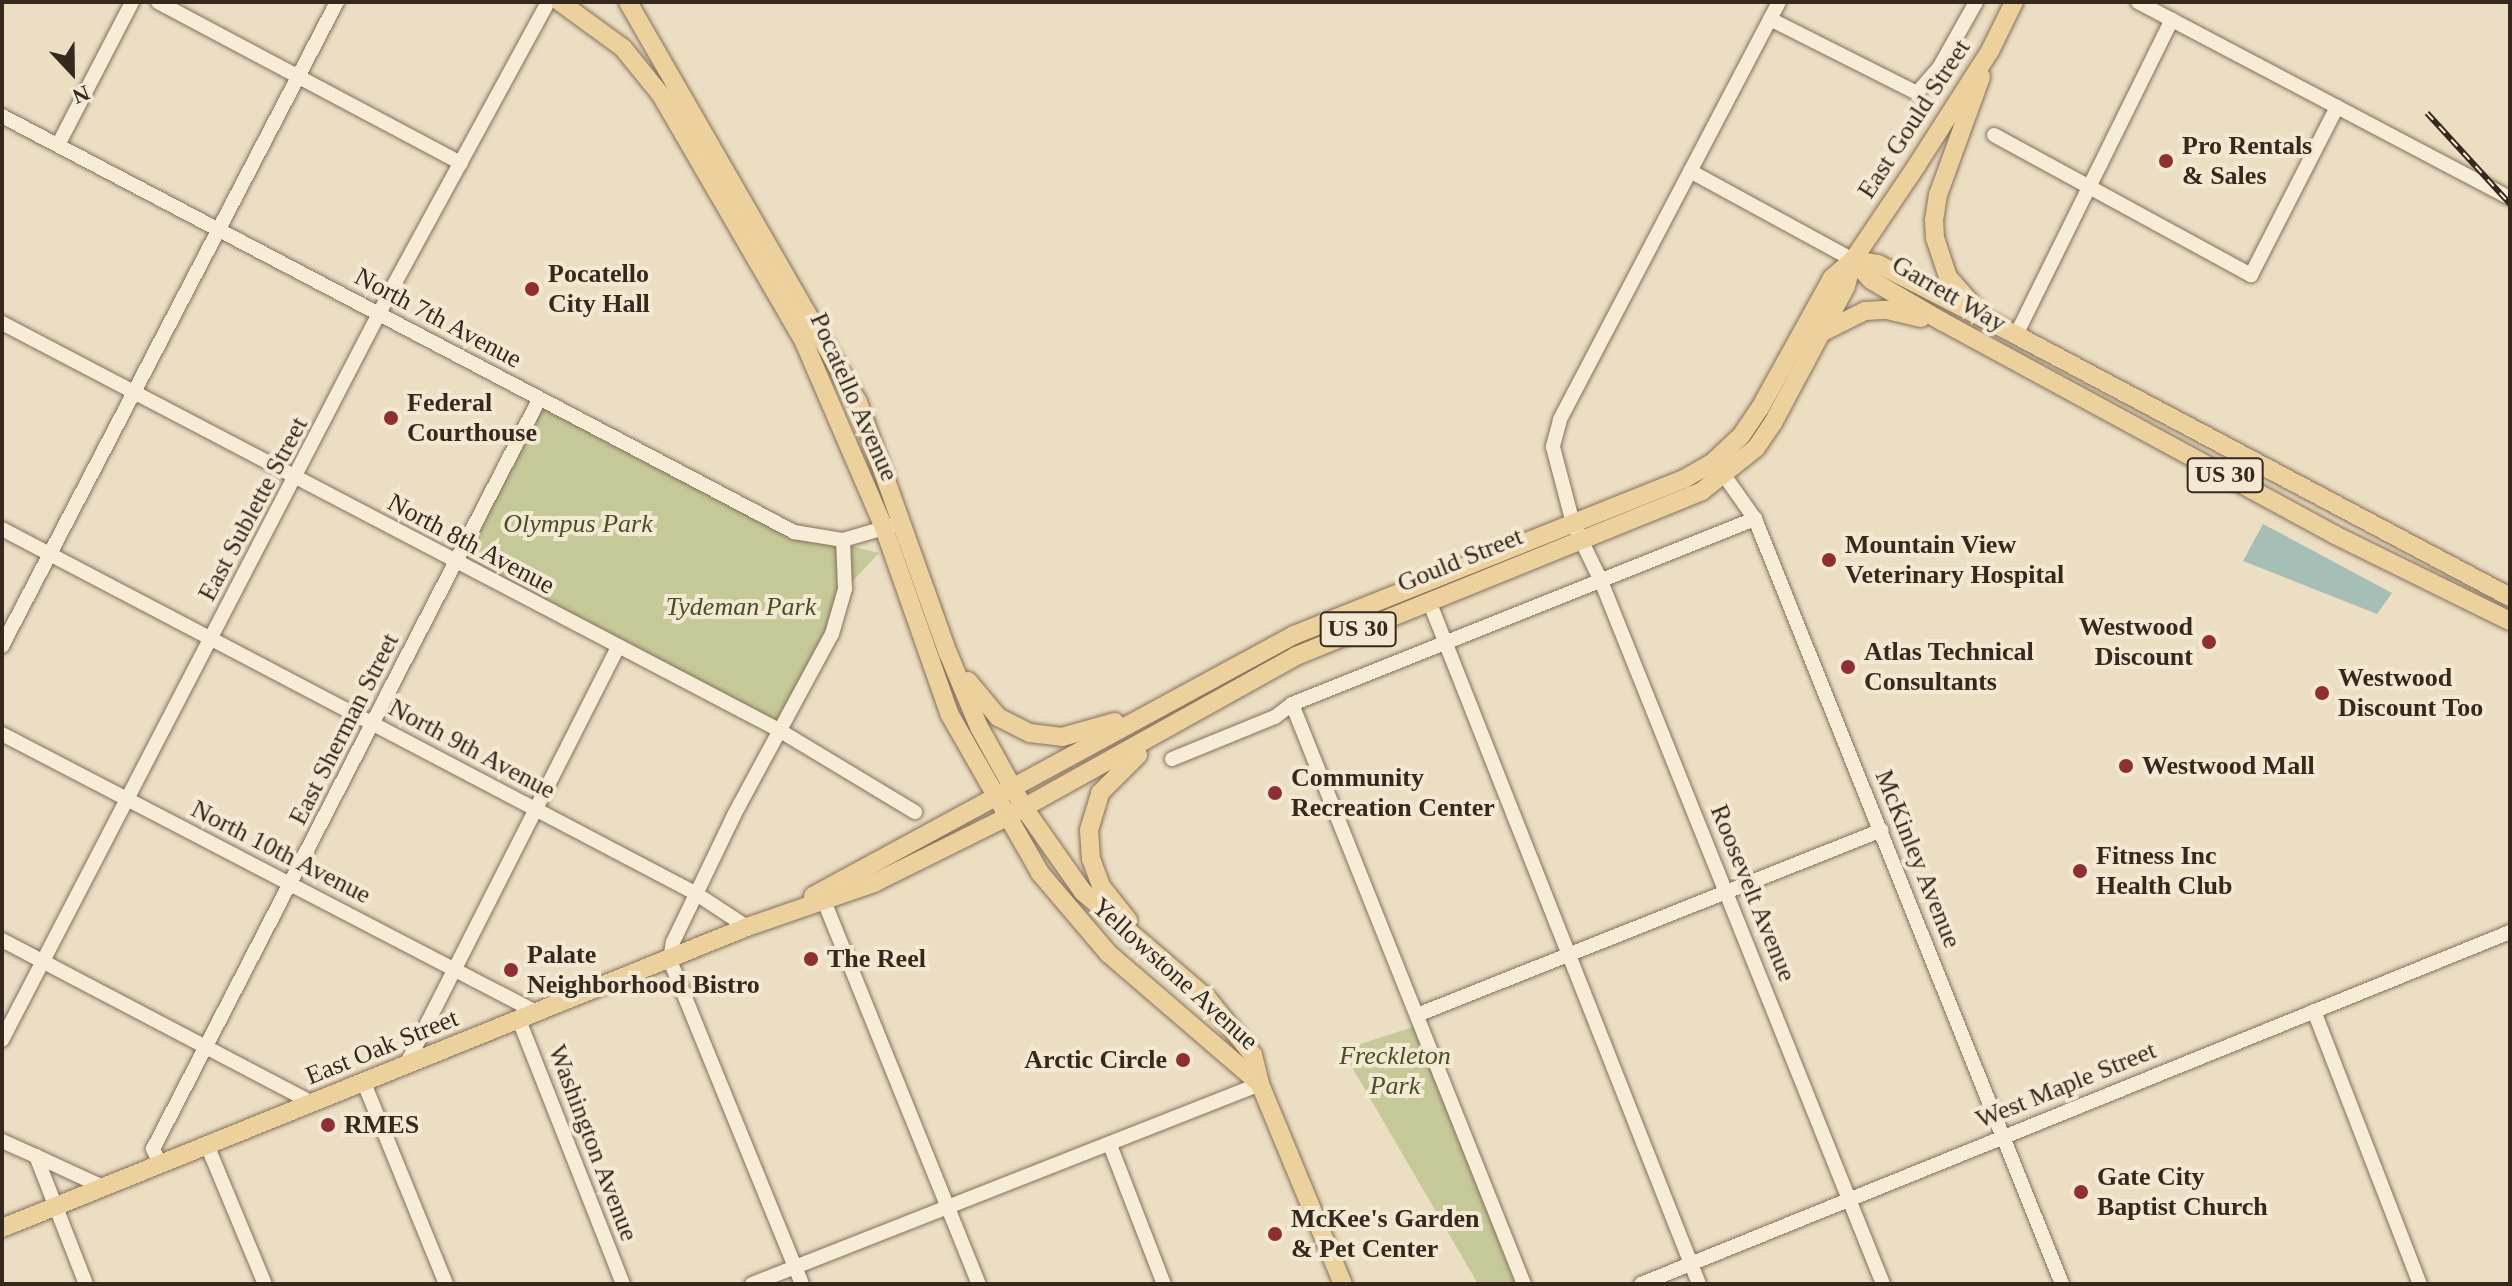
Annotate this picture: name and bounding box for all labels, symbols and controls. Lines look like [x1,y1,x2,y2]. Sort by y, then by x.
north arrow [32,32,112,112]
street label: East Gould Street [1851,34,1977,204]
text: N [69,80,93,109]
place label: Pro Rentals & Sales [2182,130,2312,192]
marker: Pro Rentals & Sales [2157,152,2175,170]
street label: Garrett Way [1886,249,2012,339]
place label: Pocatello City Hall [548,258,650,320]
street label: North 7th Avenue [349,261,527,375]
marker: Pocatello City Hall [523,280,541,298]
street label: Pocatello Avenue [803,307,905,487]
place label: Federal Courthouse [407,387,537,448]
marker: Federal Courthouse [382,409,400,427]
street label: East Sublette Street [191,412,315,606]
road number: US 30 [2185,455,2265,495]
street label: North 8th Avenue [382,487,560,601]
park label: Olympus Park [503,508,653,540]
street label: Gould Street [1393,521,1527,599]
place label: Mountain View Veterinary Hospital [1845,529,2064,590]
marker: Mountain View Veterinary Hospital [1820,551,1838,569]
park label: Tydeman Park [666,591,816,623]
road number: US 30 [1318,609,1398,649]
place label: Westwood Discount [2079,611,2193,672]
street label: East Sherman Street [282,628,406,830]
marker: Westwood Discount [2200,633,2218,651]
place label: Atlas Technical Consultants [1864,636,2034,698]
marker: Atlas Technical Consultants [1839,658,1857,676]
place label: Westwood Discount Too [2338,662,2484,724]
marker: Westwood Discount Too [2313,684,2331,702]
street label: North 9th Avenue [383,692,561,806]
place label: Westwood Mall [2142,750,2315,782]
marker: Westwood Mall [2117,757,2135,775]
place label: Community Recreation Center [1291,762,1495,824]
street label: McKinley Avenue [1868,765,1968,953]
marker: Community Recreation Center [1266,784,1284,802]
street label: North 10th Avenue [185,793,377,911]
street label: Roosevelt Avenue [1703,799,1803,987]
place label: Fitness Inc Health Club [2096,840,2233,902]
marker: Fitness Inc Health Club [2071,862,2089,880]
street label: Yellowstone Avenue [1085,891,1265,1057]
place label: Palate Neighborhood Bistro [527,939,760,1000]
place label: The Reel [827,943,926,975]
marker: The Reel [802,950,820,968]
marker: Palate Neighborhood Bistro [502,961,520,979]
street label: East Oak Street [301,1002,463,1092]
street label: West Maple Street [1971,1035,2161,1135]
street label: Washington Avenue [541,1040,645,1246]
park label: Freckleton Park [1339,1040,1451,1102]
place label: Arctic Circle [1024,1044,1167,1076]
marker: Arctic Circle [1174,1051,1192,1069]
place label: RMES [344,1109,419,1141]
marker: RMES [319,1116,337,1134]
place label: Gate City Baptist Church [2097,1161,2268,1222]
marker: Gate City Baptist Church [2072,1183,2090,1201]
place label: McKee's Garden & Pet Center [1291,1203,1479,1264]
marker: McKee's Garden & Pet Center [1266,1225,1284,1243]

